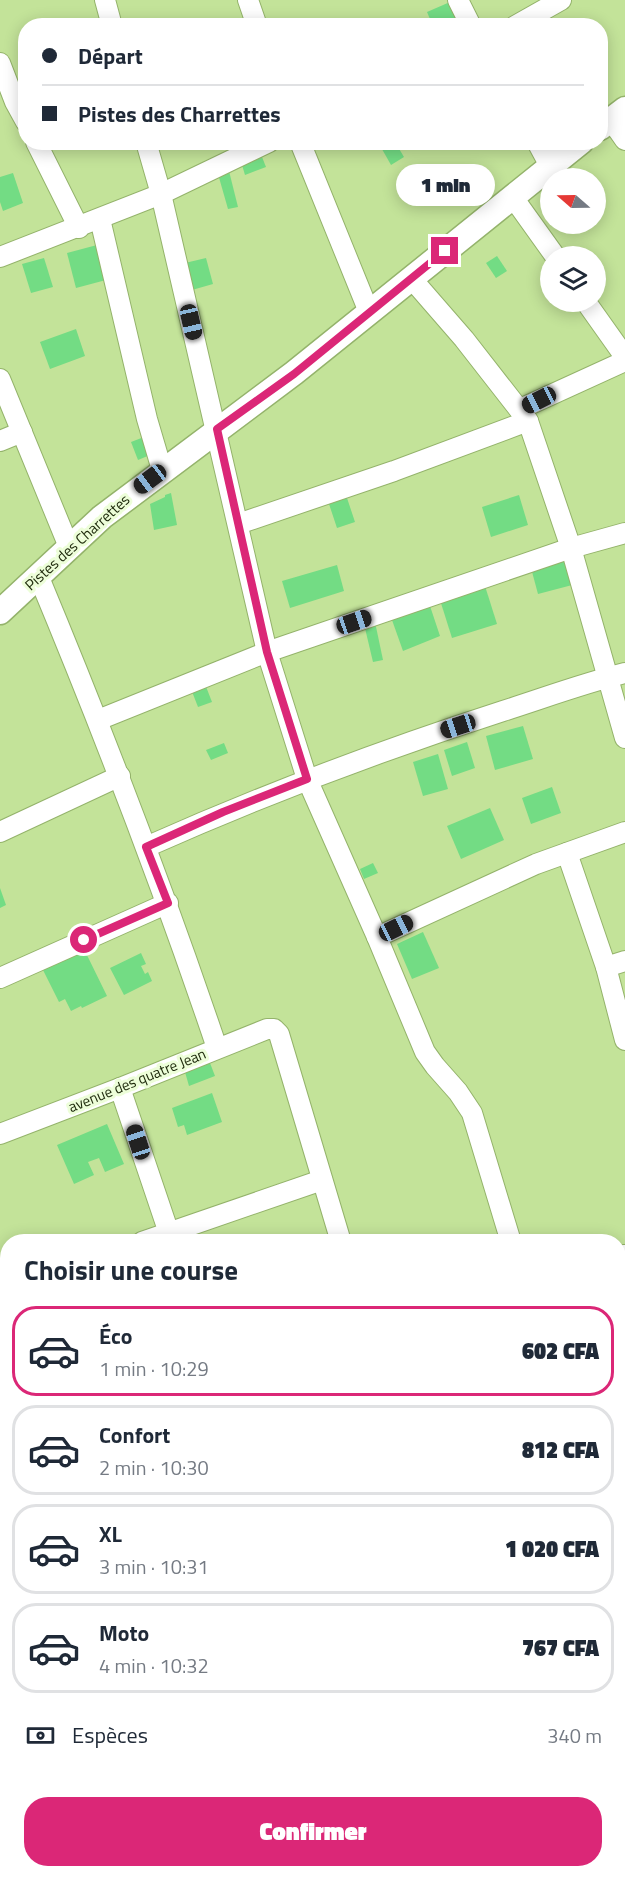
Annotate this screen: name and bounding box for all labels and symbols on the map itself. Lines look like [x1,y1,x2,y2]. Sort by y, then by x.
callout: 1 min [396,164,494,206]
north arrow [540,168,606,234]
route end [431,237,458,264]
car [178,302,204,342]
car [519,384,559,416]
car [130,461,170,497]
street label: Pistes des Charrettes [19,488,135,596]
car [334,608,374,636]
car [438,712,478,740]
car [376,912,416,944]
route start [70,926,97,953]
street label: avenue des quatre Jean [65,1042,209,1118]
car [124,1122,152,1162]

